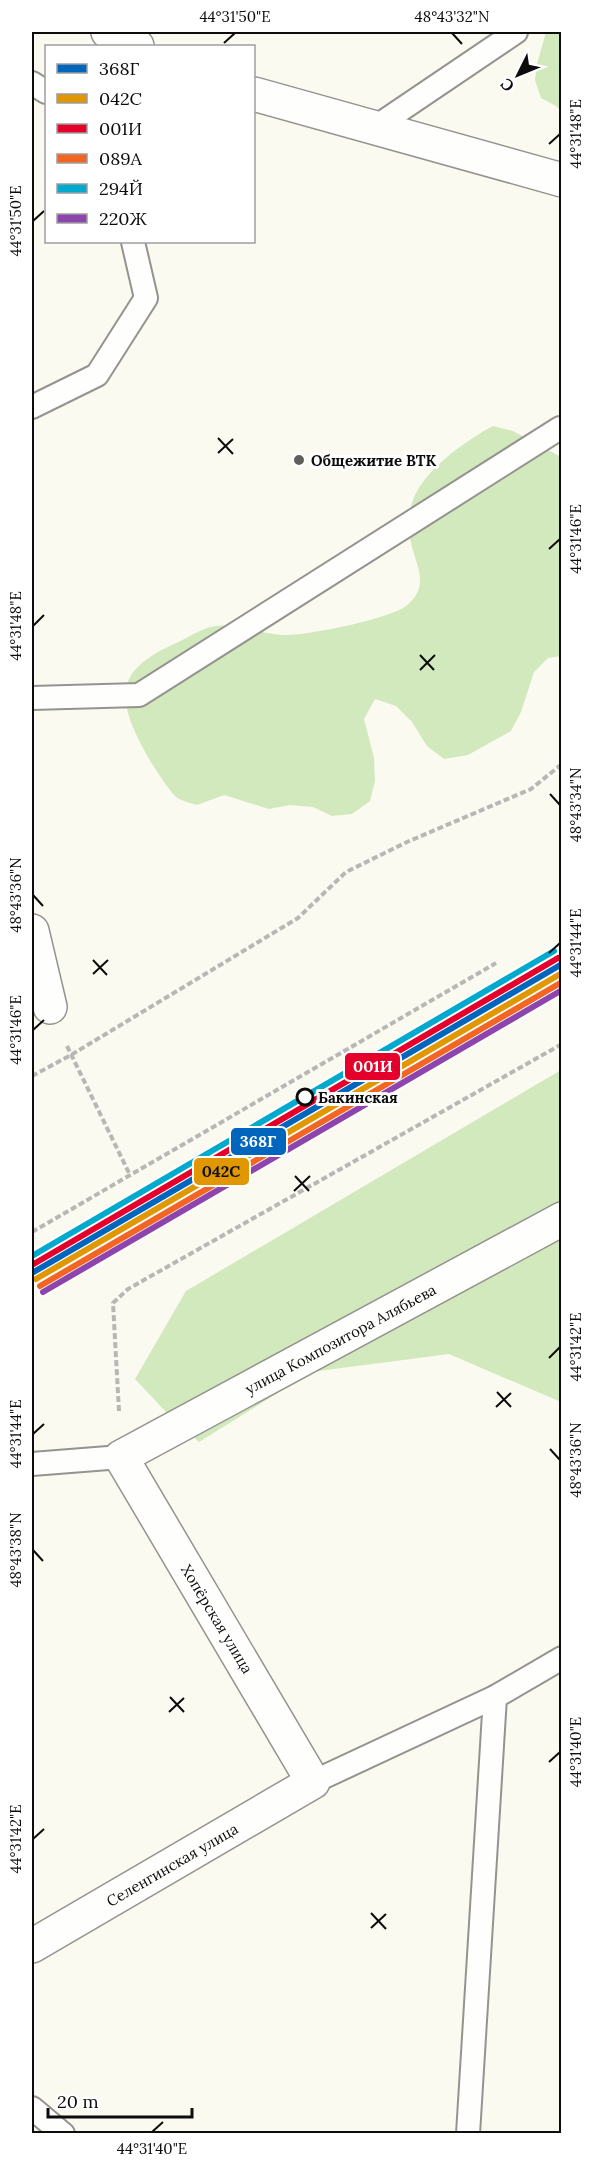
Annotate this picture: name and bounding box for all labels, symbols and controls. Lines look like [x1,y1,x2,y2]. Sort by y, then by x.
text: 44°31'50"E [199,7,271,26]
text: 48°43'32"N [415,7,489,26]
legend [45,45,255,243]
north arrow [488,45,548,105]
text: 368Г [99,57,140,80]
text: С [496,74,518,96]
text: 042С [99,87,143,110]
text: 44°31'48"E [566,99,585,169]
text: 001И [99,117,142,140]
text: 089А [99,147,143,170]
text: 294Й [99,177,143,200]
text: 44°31'50"E [6,185,25,257]
text: 220Ж [99,207,148,230]
place label: Общежитие ВТК [311,451,437,470]
marker: Общежитие ВТК [292,453,306,467]
text: 44°31'46"E [566,504,585,574]
text: 44°31'48"E [6,591,25,661]
text: 48°43'34"N [566,768,585,842]
text: 48°43'36"N [6,857,25,933]
text: 44°31'44"E [566,909,585,978]
text: 44°31'46"E [6,995,25,1065]
line badge: 001И [344,1052,401,1081]
text: 001И [353,1056,393,1076]
marker: Бакинская [296,1088,314,1106]
place label: Бакинская [318,1088,398,1107]
line badge: 368Г [230,1127,287,1156]
text: 368Г [240,1131,276,1151]
line badge: 042С [193,1157,250,1186]
text: 042С [202,1161,240,1181]
street label: улица Композитора Алябьева [242,1279,439,1398]
text: 44°31'42"E [566,1312,585,1382]
text: 44°31'44"E [6,1400,25,1469]
text: 48°43'36"N [566,1422,585,1498]
text: 48°43'38"N [6,1512,25,1588]
street label: Хопёрская улица [177,1561,257,1677]
text: 44°31'40"E [566,1717,585,1787]
text: 44°31'42"E [6,1804,25,1874]
street label: Селенгинская улица [103,1818,241,1910]
scale bar [48,2081,192,2119]
text: 20 m [57,2090,99,2113]
text: 44°31'40"E [117,2139,187,2158]

